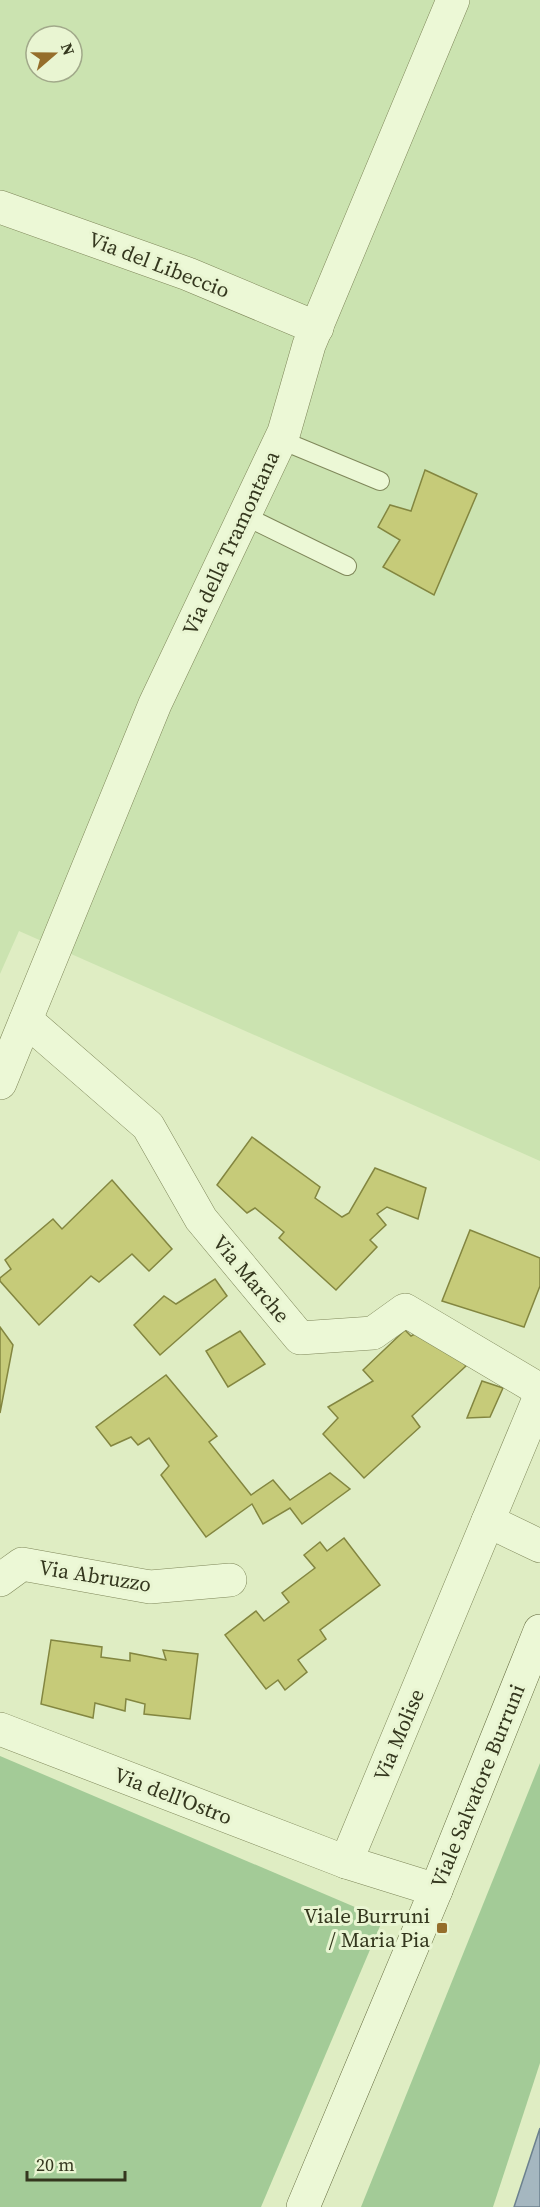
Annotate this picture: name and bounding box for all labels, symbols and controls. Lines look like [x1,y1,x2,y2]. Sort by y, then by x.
north arrow [24,24,84,84]
text: N [56,40,81,58]
street label: Via del Libeccio [85,224,234,305]
street label: Via della Tramontana [175,446,286,640]
street label: Via Marche [206,1229,297,1329]
street label: Via Abruzzo [37,1552,153,1599]
street label: Viale Salvatore Burruni [423,1680,532,1892]
street label: Via Molise [366,1684,431,1785]
street label: Via dell'Ostro [110,1760,236,1831]
place label: Viale Burruni / Maria Pia [304,1901,430,1954]
marker: Viale Burruni / Maria Pia [435,1921,449,1935]
scale bar [27,2144,124,2182]
text: 20 m [36,2152,74,2177]

